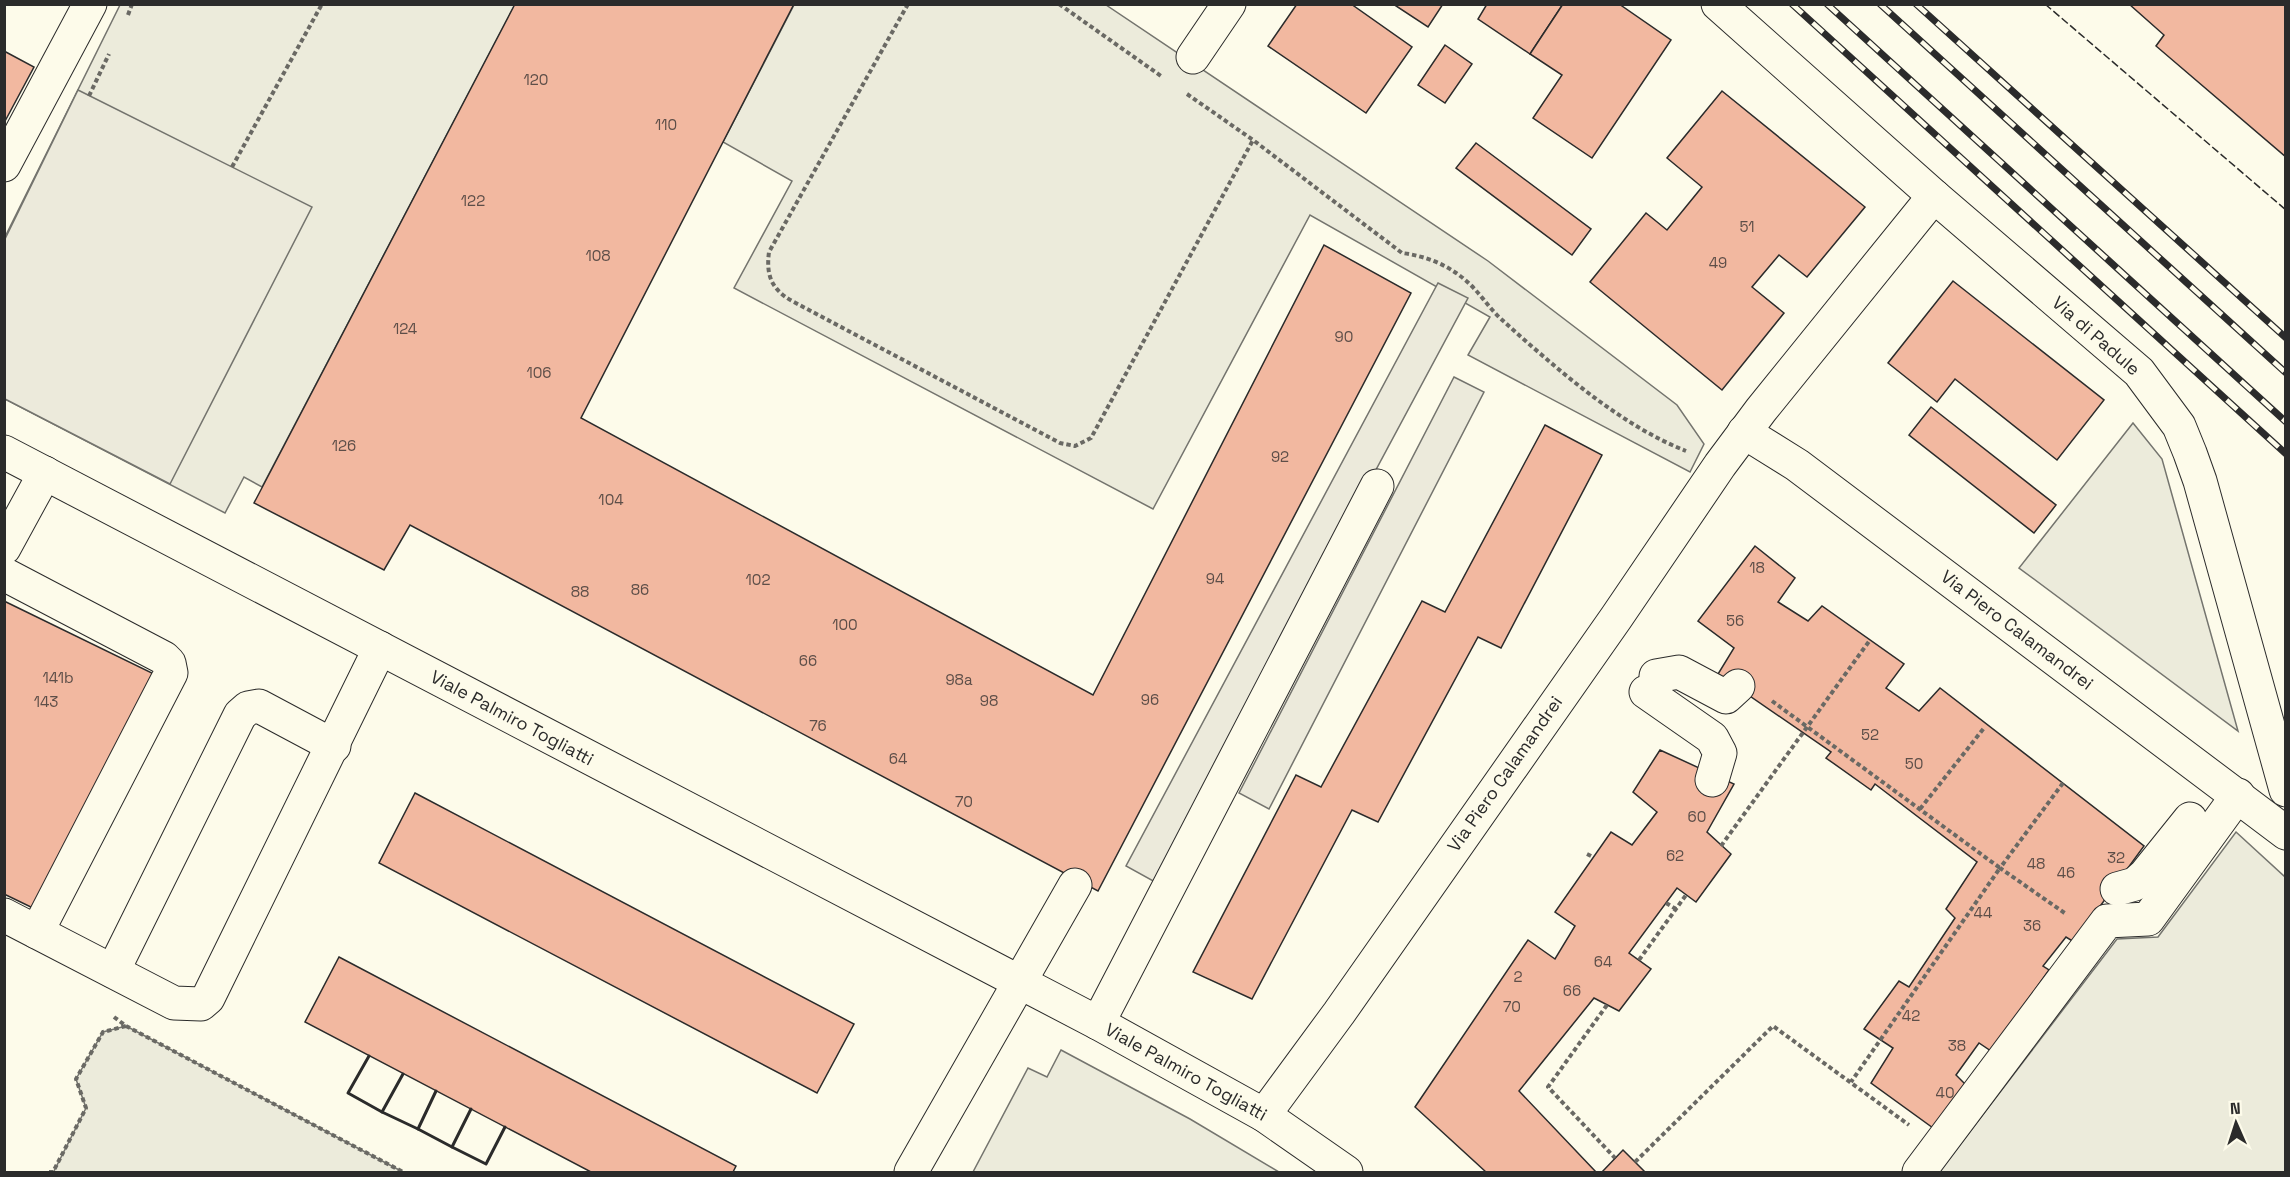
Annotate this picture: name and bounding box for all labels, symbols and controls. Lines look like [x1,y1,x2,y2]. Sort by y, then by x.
house number: 120 [524,70,548,89]
house number: 110 [655,115,677,134]
house number: 122 [461,191,485,210]
house number: 51 [1739,217,1755,236]
house number: 108 [585,246,611,265]
house number: 49 [1709,253,1727,272]
street label: Via di Padule [2047,291,2145,380]
house number: 124 [393,319,417,338]
house number: 90 [1335,327,1353,346]
house number: 106 [526,363,552,382]
house number: 126 [332,436,356,455]
house number: 92 [1271,447,1289,466]
house number: 104 [598,490,624,509]
house number: 18 [1749,558,1765,577]
street label: Via Piero Calamandrei [1936,565,2098,695]
house number: 94 [1206,569,1224,588]
house number: 102 [746,570,770,589]
house number: 86 [631,580,649,599]
house number: 88 [571,582,589,601]
house number: 56 [1726,611,1744,630]
house number: 100 [832,615,858,634]
house number: 66 [799,651,817,670]
street label: Viale Palmiro Togliatti [427,665,598,770]
house number: 141b [42,668,74,687]
house number: 98a [945,670,973,689]
house number: 96 [1141,690,1159,709]
house number: 98 [980,691,998,710]
street label: Via Piero Calamandrei [1442,691,1567,856]
house number: 143 [34,692,58,711]
house number: 76 [809,716,827,735]
house number: 52 [1861,725,1879,744]
house number: 64 [889,749,907,768]
house number: 50 [1905,754,1923,773]
house number: 70 [955,792,973,811]
house number: 60 [1688,807,1706,826]
house number: 62 [1666,846,1684,865]
house number: 32 [2107,848,2125,867]
house number: 48 [2027,854,2045,873]
house number: 46 [2057,863,2075,882]
house number: 44 [1974,903,1992,922]
house number: 36 [2023,916,2041,935]
house number: 64 [1594,952,1612,971]
house number: 2 [1513,967,1523,986]
house number: 66 [1563,981,1581,1000]
house number: 70 [1503,997,1521,1016]
house number: 42 [1902,1006,1920,1025]
street label: Viale Palmiro Togliatti [1101,1017,1271,1126]
house number: 38 [1948,1036,1966,1055]
house number: 40 [1936,1083,1955,1102]
north arrow [2206,1093,2266,1153]
text: N [2229,1098,2241,1119]

